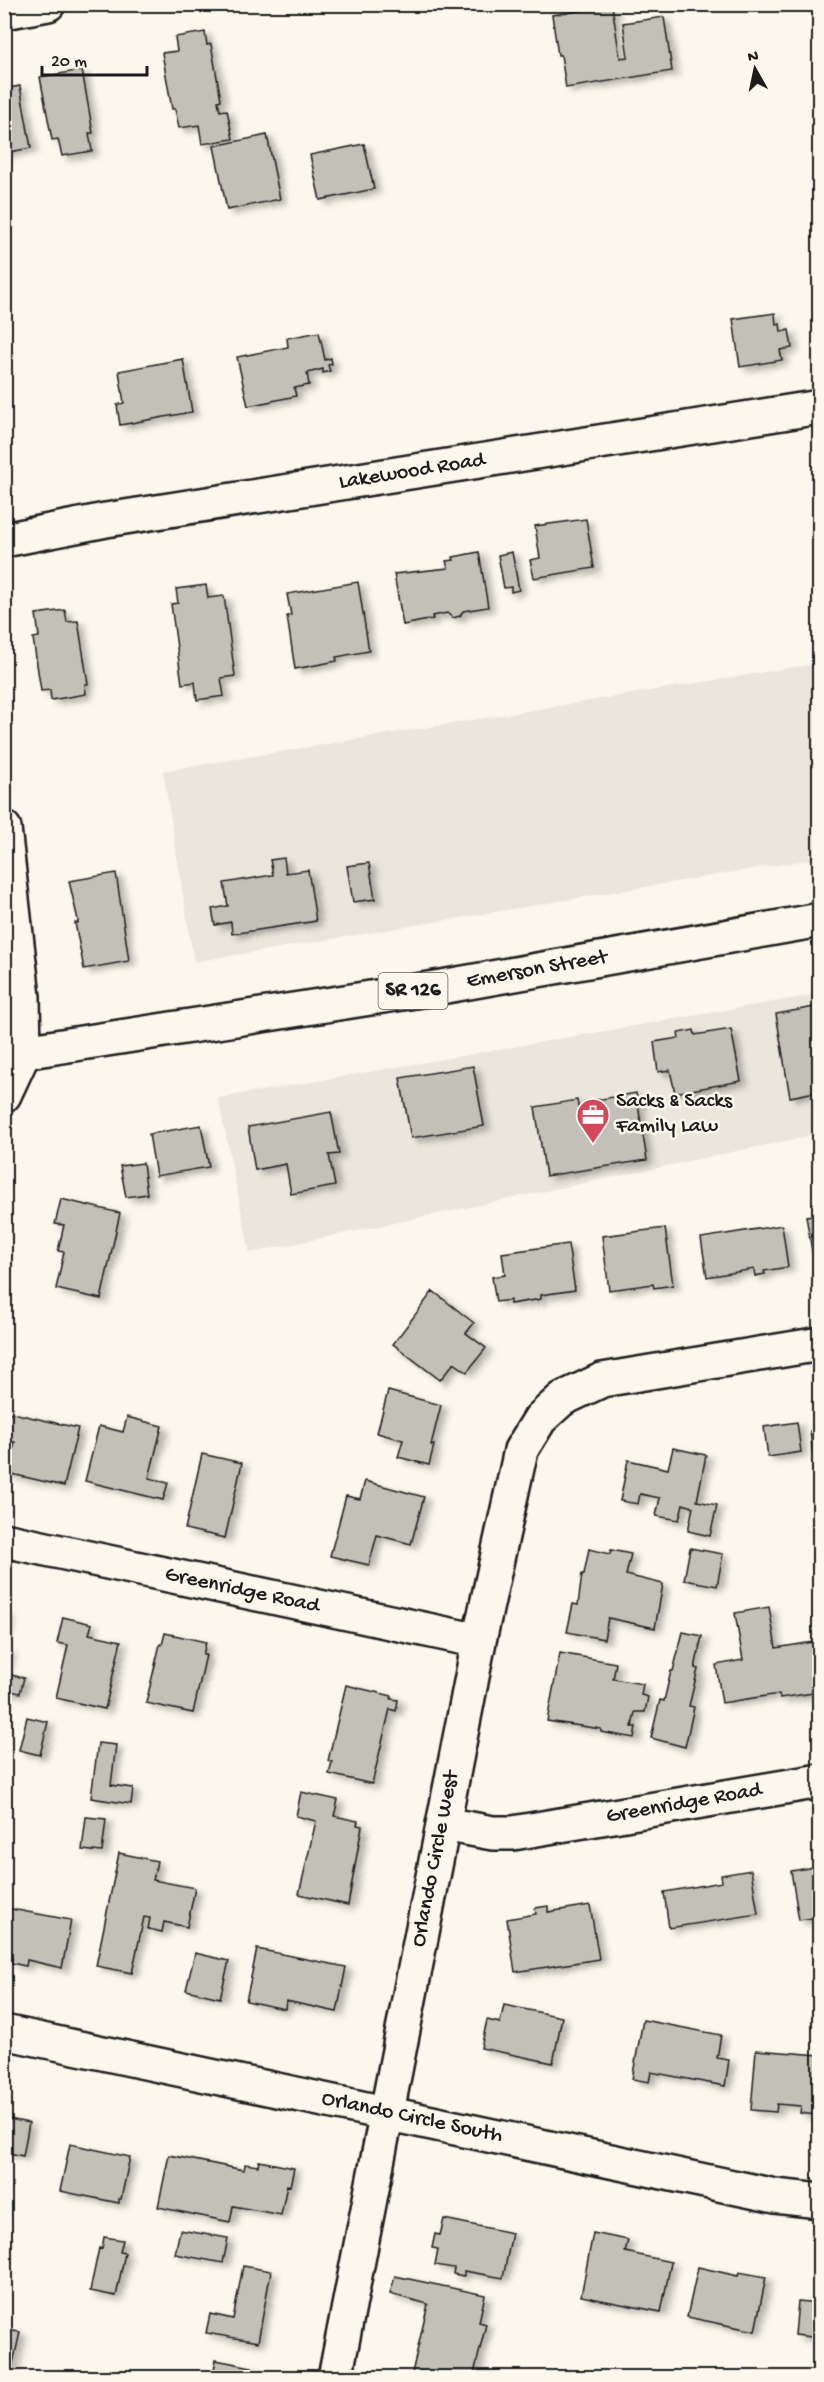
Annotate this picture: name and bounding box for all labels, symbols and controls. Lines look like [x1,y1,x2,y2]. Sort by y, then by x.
scale bar [42,39,147,77]
north arrow [725,39,785,99]
text: N [747,47,760,68]
text: 20 m [51,52,87,73]
street label: Lakewood Road [337,447,489,496]
street label: Emerson Street [465,944,611,995]
road number: SR 126 [378,973,448,1009]
place label: Sacks & Sacks Family Law [615,1089,733,1140]
office icon: Sacks & Sacks Family Law [575,1097,611,1144]
street label: Greenridge Road [162,1562,324,1621]
street label: Orlando Circle West [406,1767,466,1949]
street label: Greenridge Road [604,1777,766,1830]
street label: Orlando Circle South [319,2086,505,2150]

